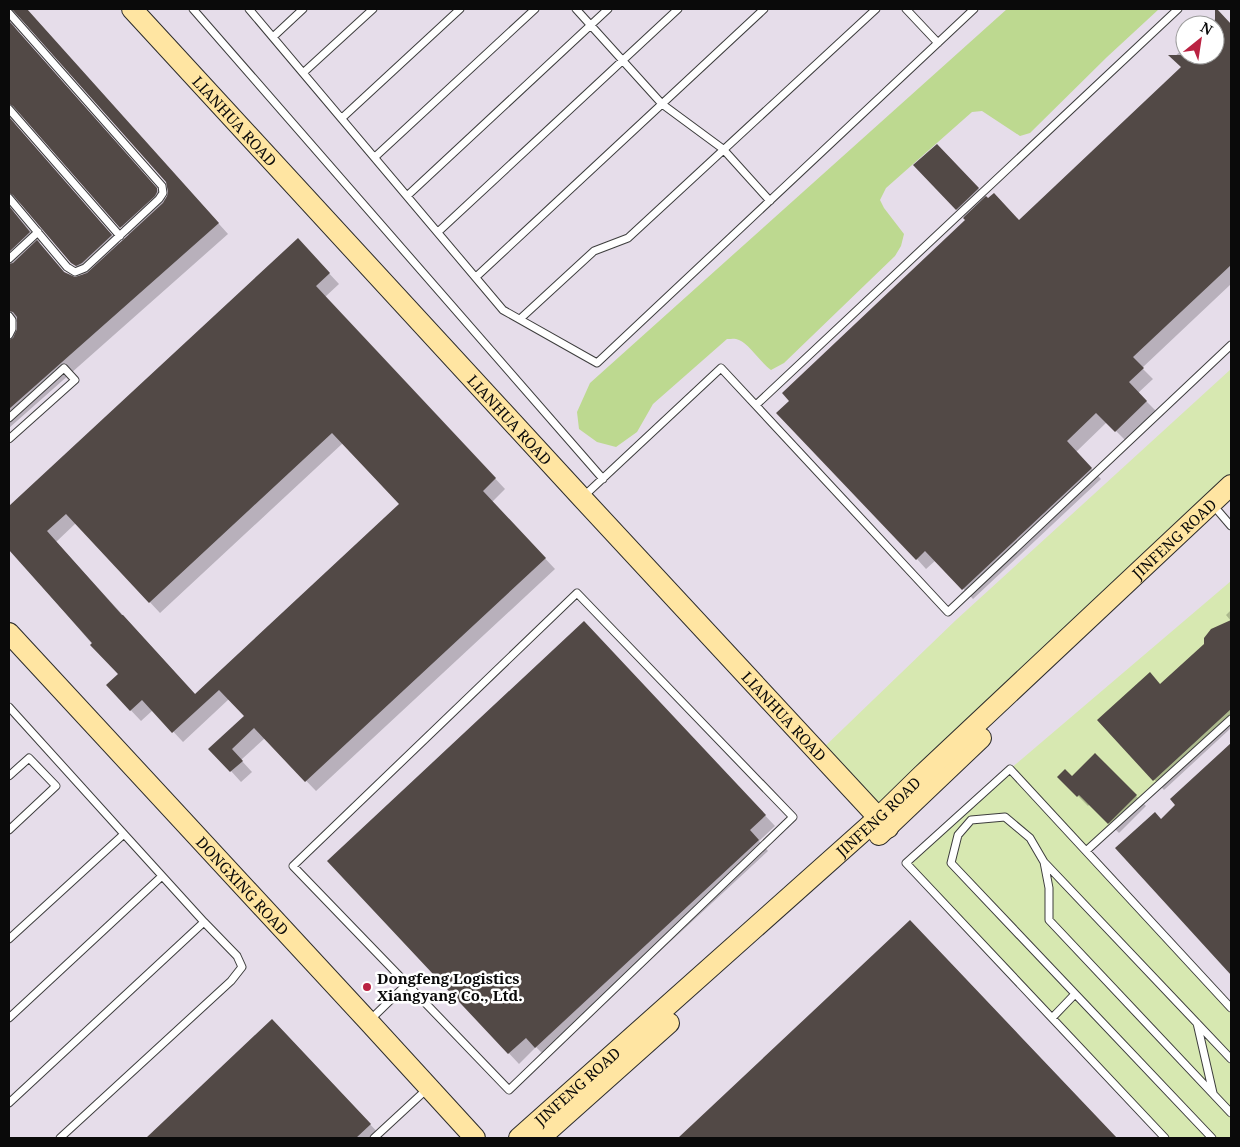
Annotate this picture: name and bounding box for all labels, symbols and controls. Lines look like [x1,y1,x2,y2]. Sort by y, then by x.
north arrow [1175,15,1225,65]
text: N [1197,17,1216,39]
street label: LIANHUA ROAD [188,72,282,170]
street label: LIANHUA ROAD [463,370,556,469]
street label: JINFENG ROAD [1127,494,1220,584]
street label: LIANHUA ROAD [738,667,831,765]
street label: JINFENG ROAD [831,772,925,862]
street label: DONGXING ROAD [192,832,293,939]
place label: Dongfeng Logistics Xiangyang Co., Ltd. [377,968,523,1005]
marker: Dongfeng Logistics Xiangyang Co., Ltd. [361,981,373,993]
street label: JINFENG ROAD [529,1042,624,1130]

